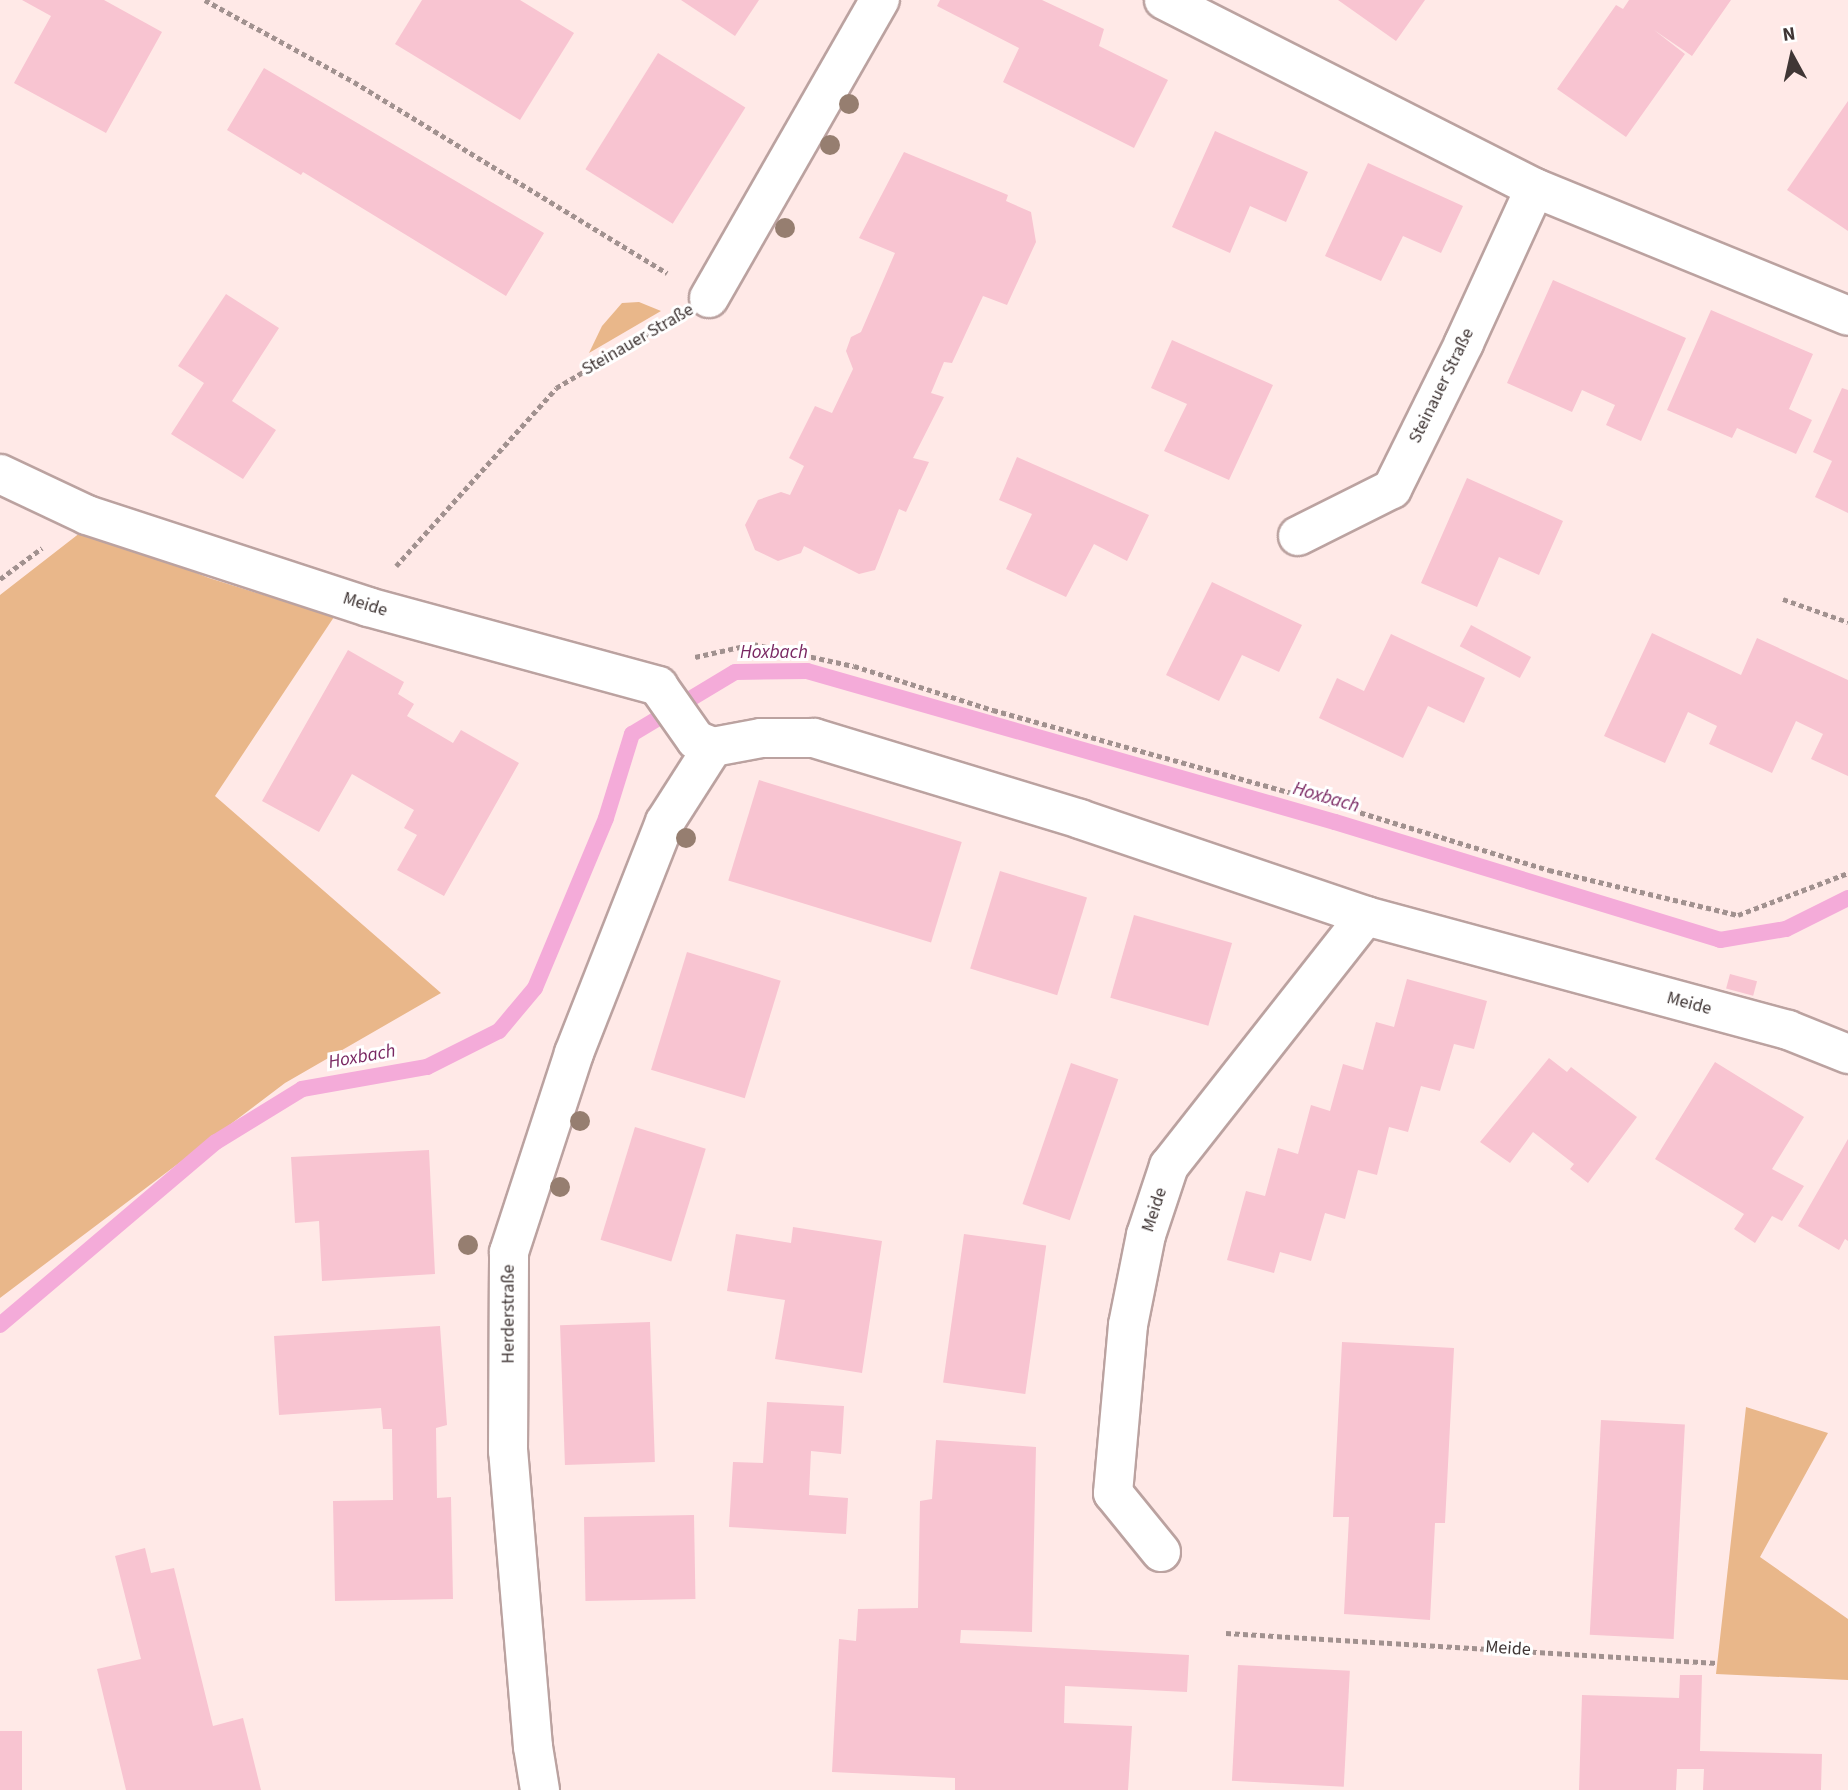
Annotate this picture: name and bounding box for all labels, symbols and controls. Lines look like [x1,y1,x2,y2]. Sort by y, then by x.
text: N [1781,20,1797,49]
north arrow [1757,21,1827,91]
street label: Steinauer Straße [578,299,698,381]
street label: Steinauer Straße [1405,325,1479,447]
street label: Meide [340,588,390,622]
water label: Hoxbach [740,642,808,664]
water label: Hoxbach [1290,778,1362,818]
street label: Meide [1664,988,1714,1020]
water label: Hoxbach [327,1040,397,1074]
street label: Meide [1138,1185,1172,1235]
street label: Herderstraße [498,1264,520,1364]
street label: Meide [1485,1637,1531,1661]

